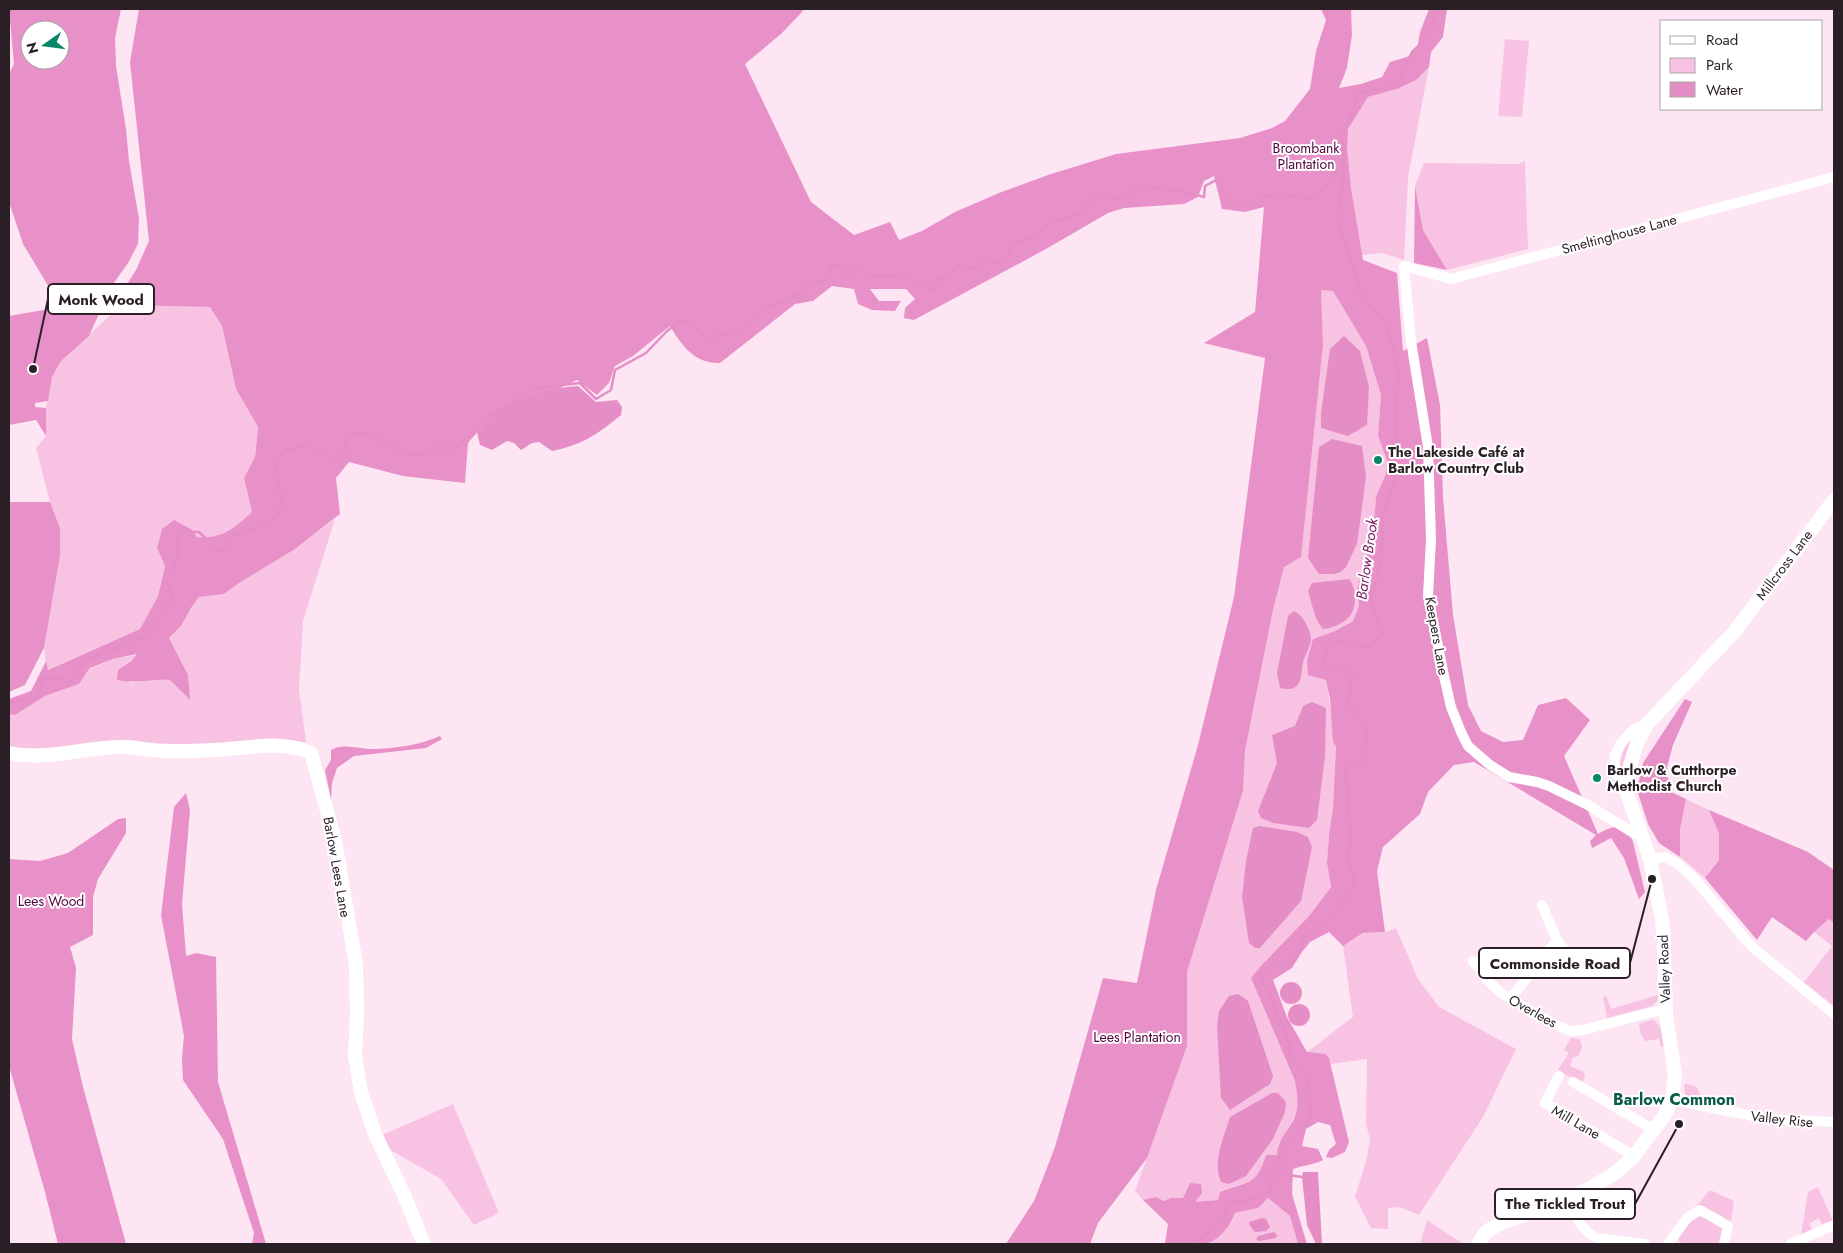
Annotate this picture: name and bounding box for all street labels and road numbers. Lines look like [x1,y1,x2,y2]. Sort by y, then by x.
street label: Smeltinghouse Lane [1559,209,1679,259]
street label: Millcross Lane [1751,526,1817,604]
street label: Keepers Lane [1420,595,1454,677]
street label: Barlow Lees Lane [318,815,356,919]
street label: Valley Road [1653,934,1675,1004]
street label: Overlees [1505,990,1561,1033]
street label: Mill Lane [1548,1100,1604,1144]
street label: Valley Rise [1750,1106,1814,1132]

